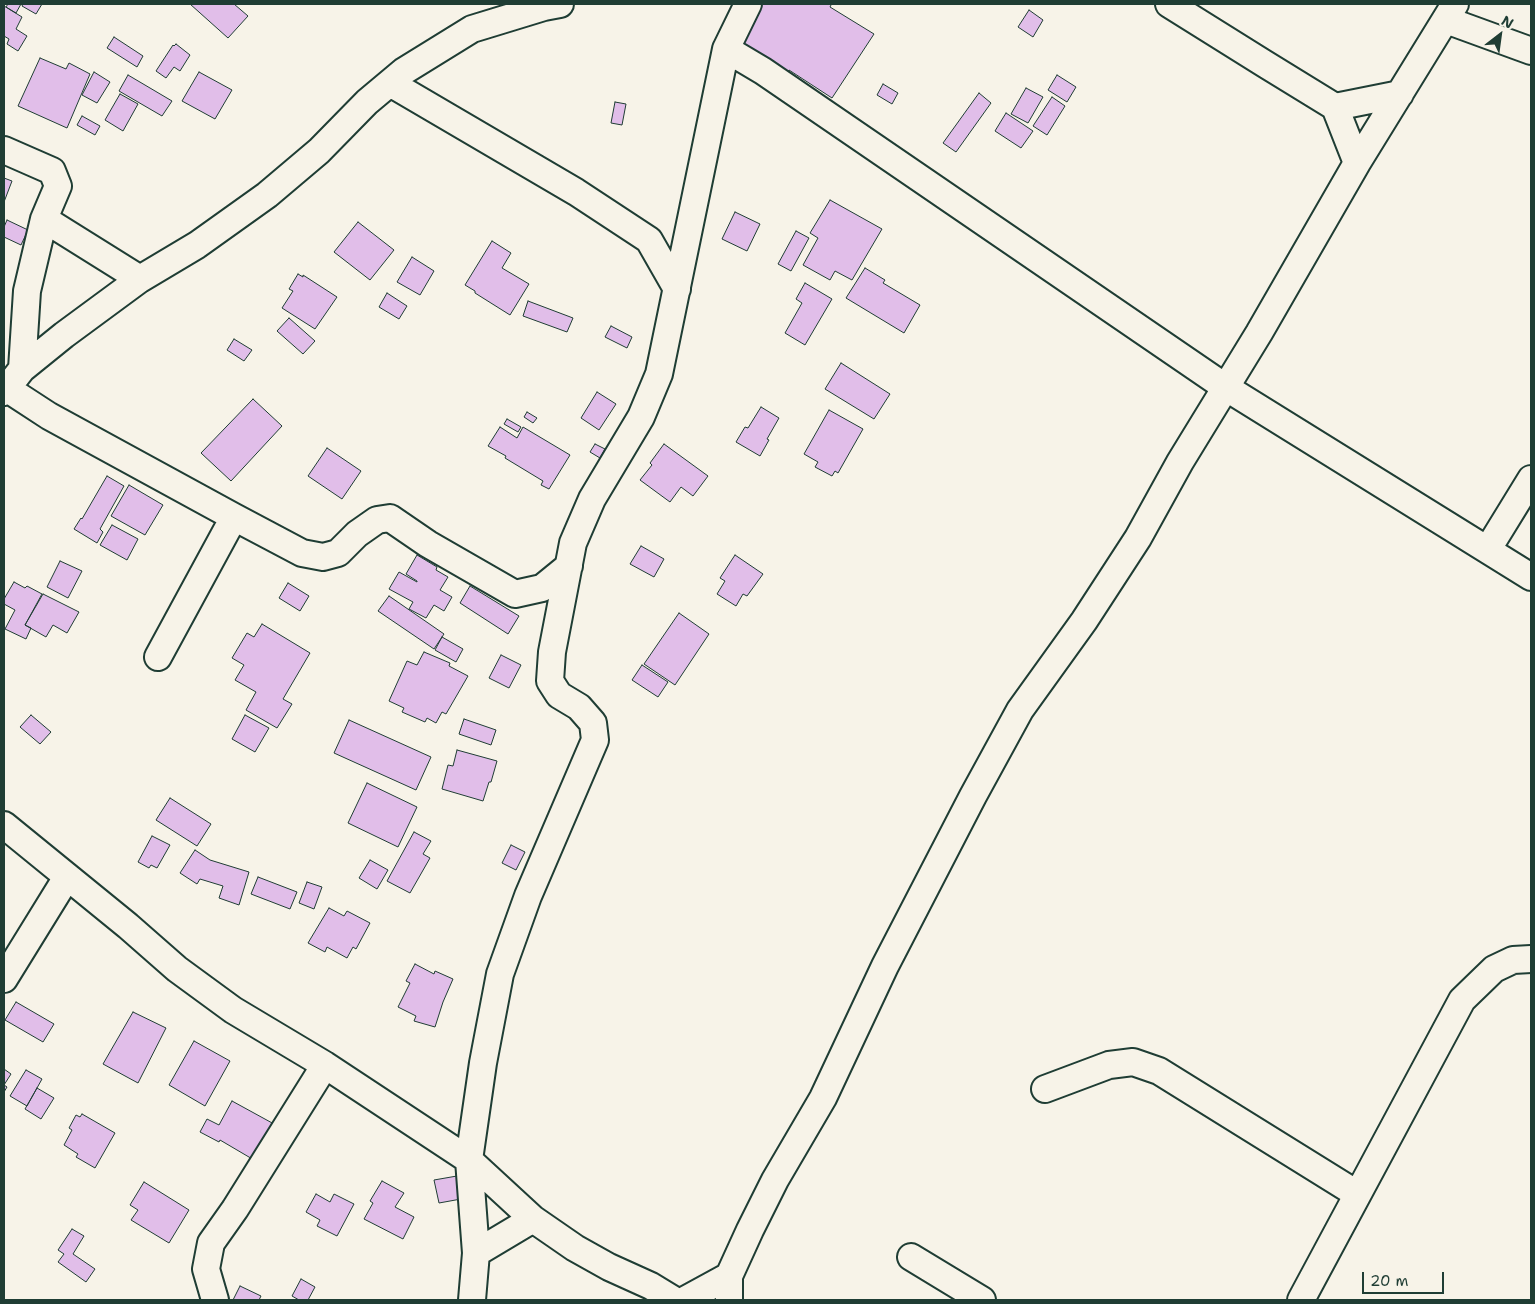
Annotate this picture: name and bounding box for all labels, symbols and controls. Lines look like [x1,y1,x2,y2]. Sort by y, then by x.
north arrow [1475,10,1525,60]
text: N [1498,11,1517,33]
scale bar [1365,1262,1448,1294]
text: 20 m [1370,1271,1409,1291]

